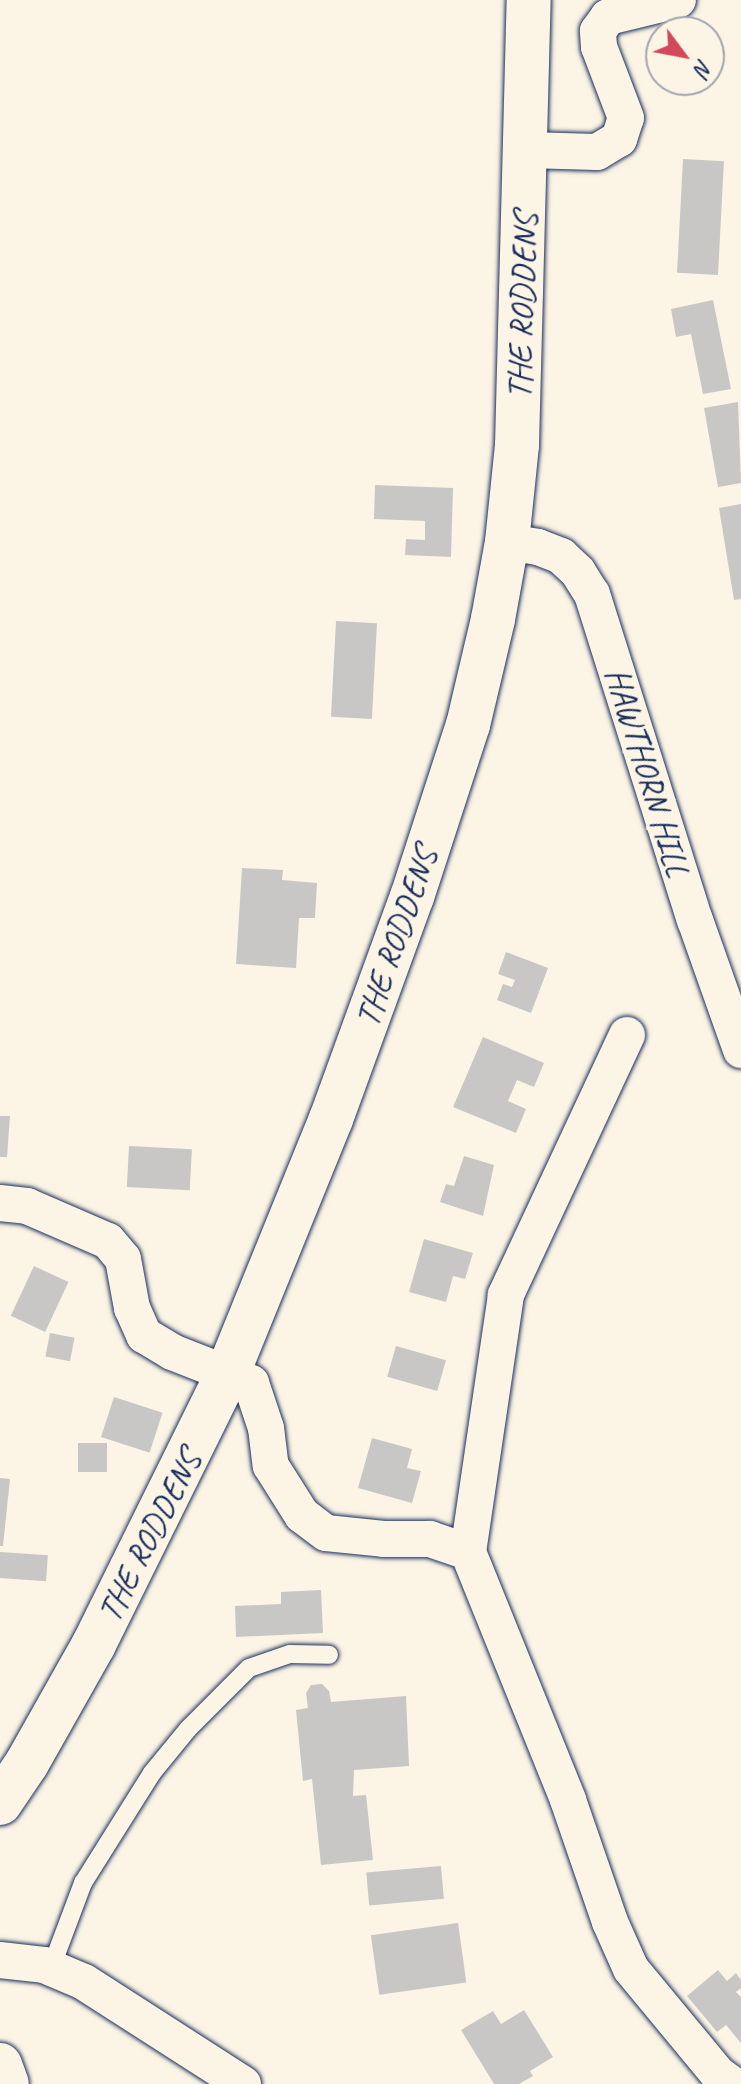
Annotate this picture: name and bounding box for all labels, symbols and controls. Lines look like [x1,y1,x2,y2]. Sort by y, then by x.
north arrow [645,16,725,96]
text: N [688,54,719,81]
street label: THE RODDENS [498,211,546,401]
street label: HAWTHORN HILL [597,663,699,881]
street label: THE RODDENS [346,841,446,1033]
street label: THE RODDENS [88,1442,210,1630]

